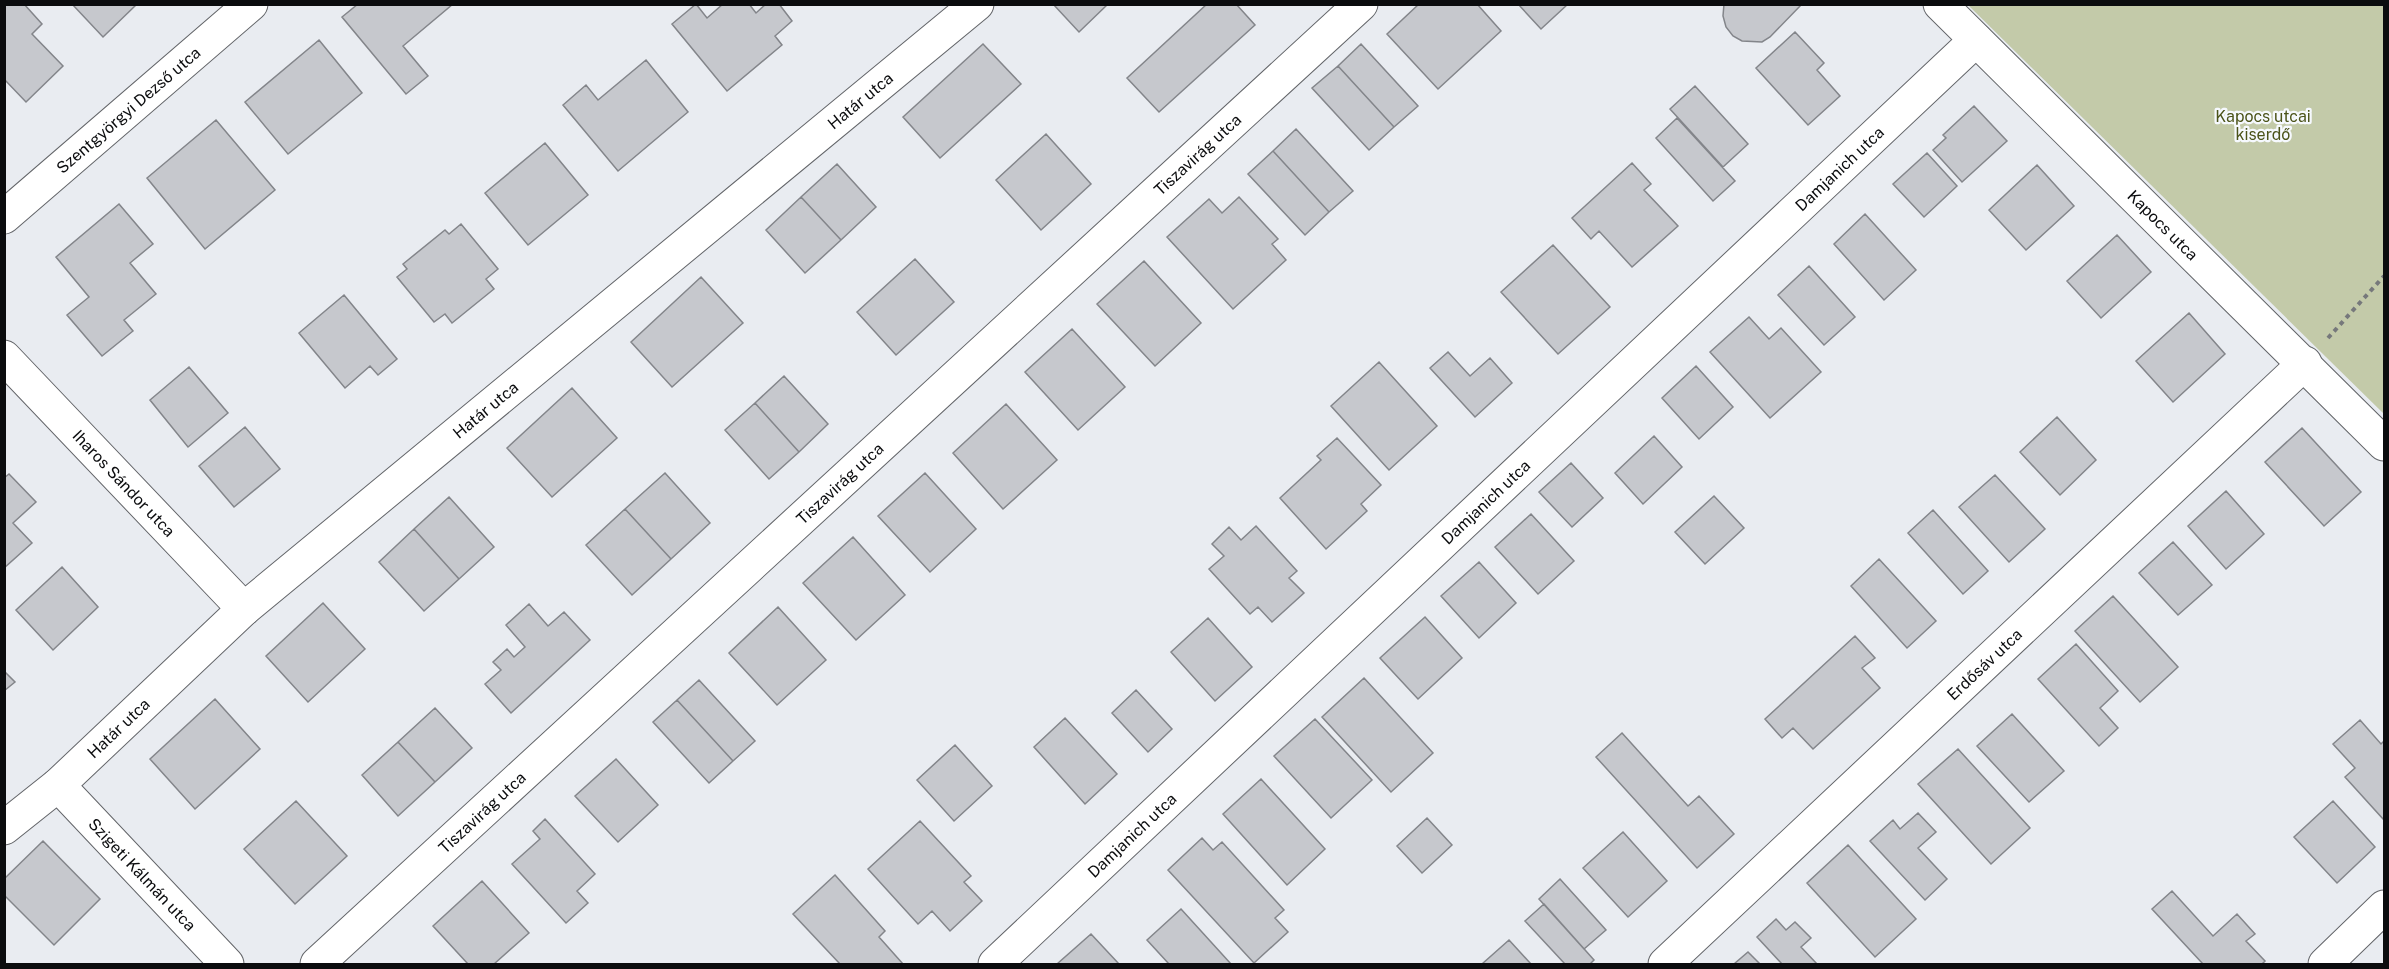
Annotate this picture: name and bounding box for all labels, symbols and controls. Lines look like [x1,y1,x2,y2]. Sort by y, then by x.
street label: Szentgyörgyi Dezső utca [52,43,204,177]
street label: Határ utca [824,68,897,133]
park label: Kapocs utcai kiserdő [2215,107,2311,144]
street label: Tiszavirág utca [1150,110,1245,199]
street label: Damjanich utca [1791,122,1888,215]
street label: Kapocs utca [2124,186,2202,264]
street label: Határ utca [449,377,522,442]
street label: Iharos Sándor utca [69,426,179,540]
street label: Tiszavirág utca [792,439,887,528]
street label: Damjanich utca [1437,456,1534,548]
street label: Erdősáv utca [1943,624,2026,704]
street label: Határ utca [83,694,153,762]
street label: Tiszavirág utca [434,768,529,857]
street label: Damjanich utca [1084,789,1180,881]
street label: Szigeti Kálmán utca [85,814,200,935]

